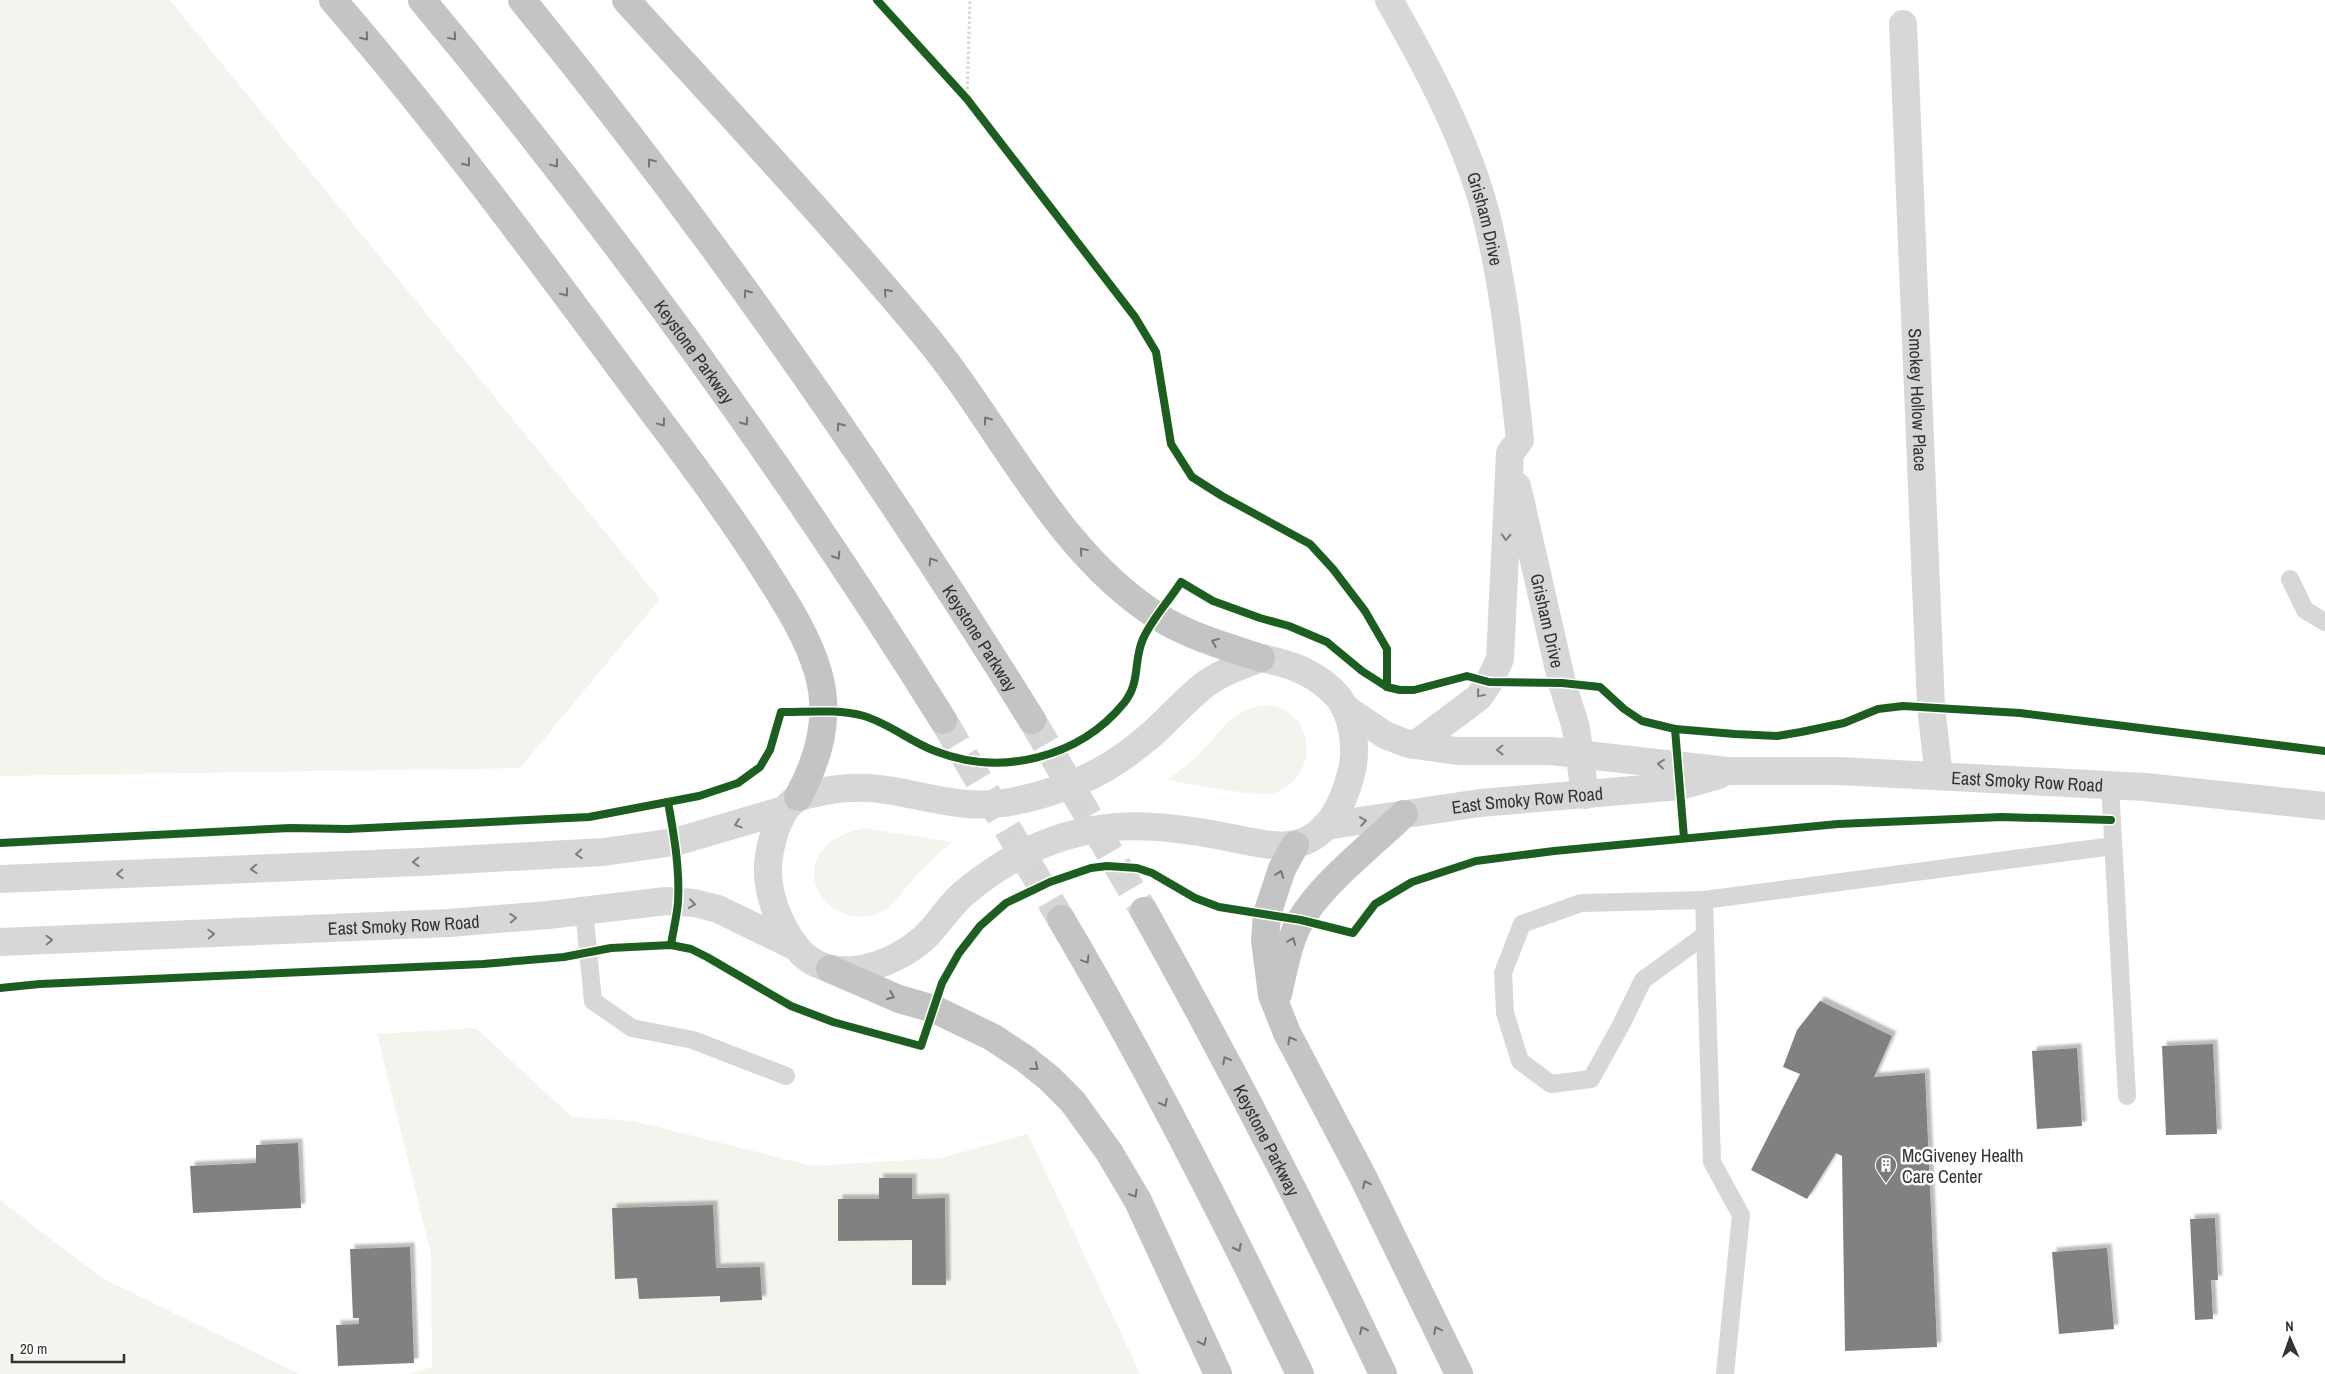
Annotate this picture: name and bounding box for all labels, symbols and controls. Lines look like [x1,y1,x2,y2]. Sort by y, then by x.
one-way arrow [359,31,367,40]
one-way arrow [448,32,457,41]
one-way arrow [462,157,470,166]
one-way arrow [549,158,558,168]
one-way arrow [648,159,656,168]
street label: Grisham Drive [1461,168,1509,268]
one-way arrow [559,287,568,297]
one-way arrow [884,288,893,297]
one-way arrow [744,289,753,299]
street label: Keystone Parkway [649,295,741,409]
street label: Smokey Hollow Place [1903,328,1934,472]
one-way arrow [739,416,748,425]
one-way arrow [656,417,665,427]
one-way arrow [984,417,992,426]
one-way arrow [837,422,846,432]
one-way arrow [1500,533,1511,541]
one-way arrow [1080,547,1089,556]
one-way arrow [831,550,840,559]
one-way arrow [928,557,938,566]
street label: Grisham Drive [1525,571,1571,670]
street label: Keystone Parkway [937,580,1024,697]
one-way arrow [1211,638,1220,648]
one-way arrow [1477,688,1486,697]
one-way arrow [1495,745,1503,755]
one-way arrow [1657,759,1665,770]
street label: East Smoky Row Road [1951,764,2104,797]
street label: East Smoky Row Road [1450,780,1604,820]
one-way arrow [1360,816,1368,827]
one-way arrow [734,819,743,829]
one-way arrow [574,848,582,859]
one-way arrow [412,857,420,867]
one-way arrow [250,863,258,874]
one-way arrow [116,869,124,879]
one-way arrow [1274,871,1284,879]
one-way arrow [688,898,696,908]
street label: East Smoky Row Road [327,908,480,941]
one-way arrow [509,912,517,923]
one-way arrow [207,928,215,939]
one-way arrow [45,935,53,946]
one-way arrow [1286,937,1296,946]
one-way arrow [1080,955,1090,964]
one-way arrow [886,989,895,1000]
one-way arrow [1287,1036,1297,1045]
one-way arrow [1223,1056,1233,1065]
one-way arrow [1030,1061,1039,1070]
street label: Keystone Parkway [1228,1080,1307,1201]
one-way arrow [1158,1098,1168,1107]
place label: McGiveney Health Care Center [1902,1143,2023,1189]
building icon: McGiveney Health Care Center [1874,1153,1898,1184]
one-way arrow [1362,1180,1373,1189]
one-way arrow [1128,1189,1138,1198]
one-way arrow [1232,1243,1242,1252]
north arrow [2265,1314,2315,1364]
text: N [2285,1317,2294,1335]
one-way arrow [1358,1326,1369,1335]
one-way arrow [1433,1326,1444,1335]
scale bar [12,1332,125,1364]
one-way arrow [1197,1337,1207,1346]
text: 20 m [20,1338,47,1359]

